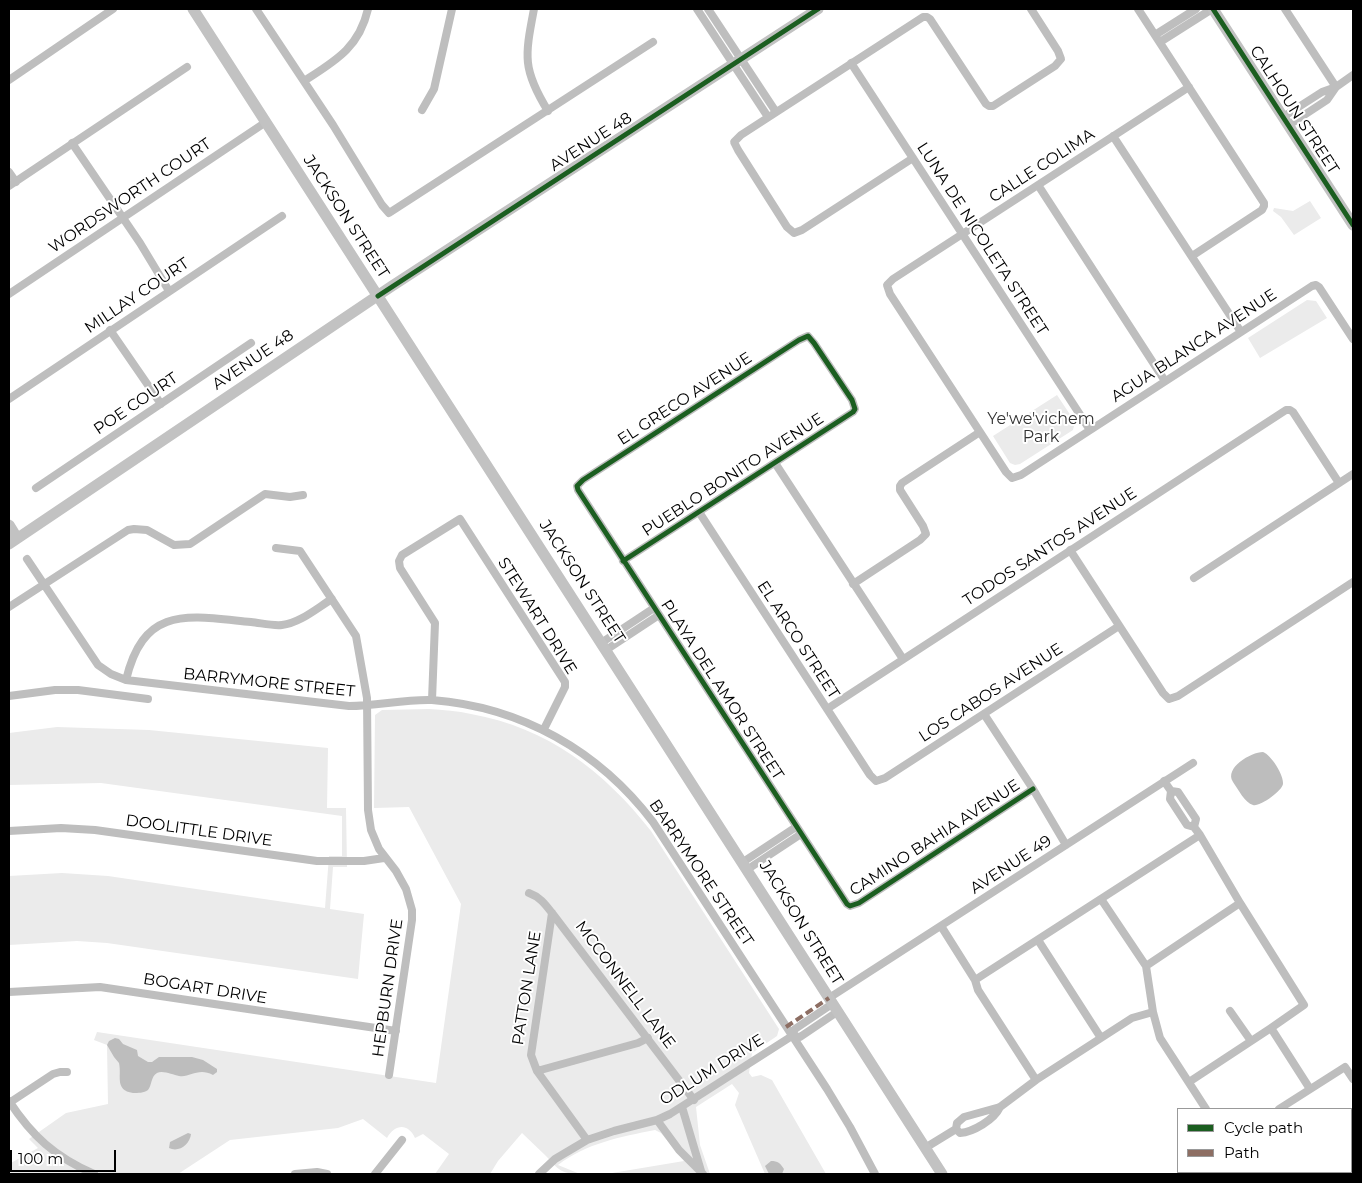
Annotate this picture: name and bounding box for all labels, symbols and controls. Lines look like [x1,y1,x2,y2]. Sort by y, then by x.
street label: CALHOUN STREET [1245,42,1343,178]
street label: AVENUE 48 [546,108,636,176]
street label: CALLE COLIMA [986,125,1098,207]
street label: WORDSWORTH COURT [45,134,215,258]
street label: LUNA DE NICOLETA STREET [912,139,1052,339]
street label: JACKSON STREET [299,152,393,282]
street label: MILLAY COURT [81,254,193,338]
street label: AGUA BLANCA AVENUE [1108,285,1280,407]
street label: AVENUE 48 [209,326,297,394]
street label: EL GRECO AVENUE [614,348,756,450]
street label: POE COURT [90,369,182,439]
street label: PUEBLO BONITO AVENUE [639,409,827,541]
park label: Ye'we'vichem Park [987,409,1095,447]
street label: TODOS SANTOS AVENUE [960,484,1140,610]
street label: JACKSON STREET [535,517,629,647]
street label: STEWART DRIVE [493,554,581,678]
street label: EL ARCO STREET [753,577,843,703]
street label: PLAYA DEL AMOR STREET [656,596,788,784]
street label: LOS CABOS AVENUE [915,639,1067,747]
street label: BARRYMORE STREET [182,664,356,702]
street label: CAMINO BAHIA AVENUE [846,776,1024,900]
street label: BARRYMORE STREET [645,796,757,950]
street label: DOOLITTLE DRIVE [124,811,274,851]
street label: AVENUE 49 [967,832,1055,898]
street label: JACKSON STREET [755,857,847,989]
street label: MCCONNELL LANE [571,917,679,1053]
street label: HEPBURN DRIVE [369,918,407,1058]
street label: PATTON LANE [509,930,545,1046]
street label: BOGART DRIVE [142,970,268,1008]
street label: ODLUM DRIVE [656,1030,768,1110]
legend [1177,1108,1352,1173]
text: Cycle path [1224,1118,1303,1137]
scale bar [12,1140,119,1172]
text: Path [1224,1143,1260,1162]
text: 100 m [18,1149,63,1168]

